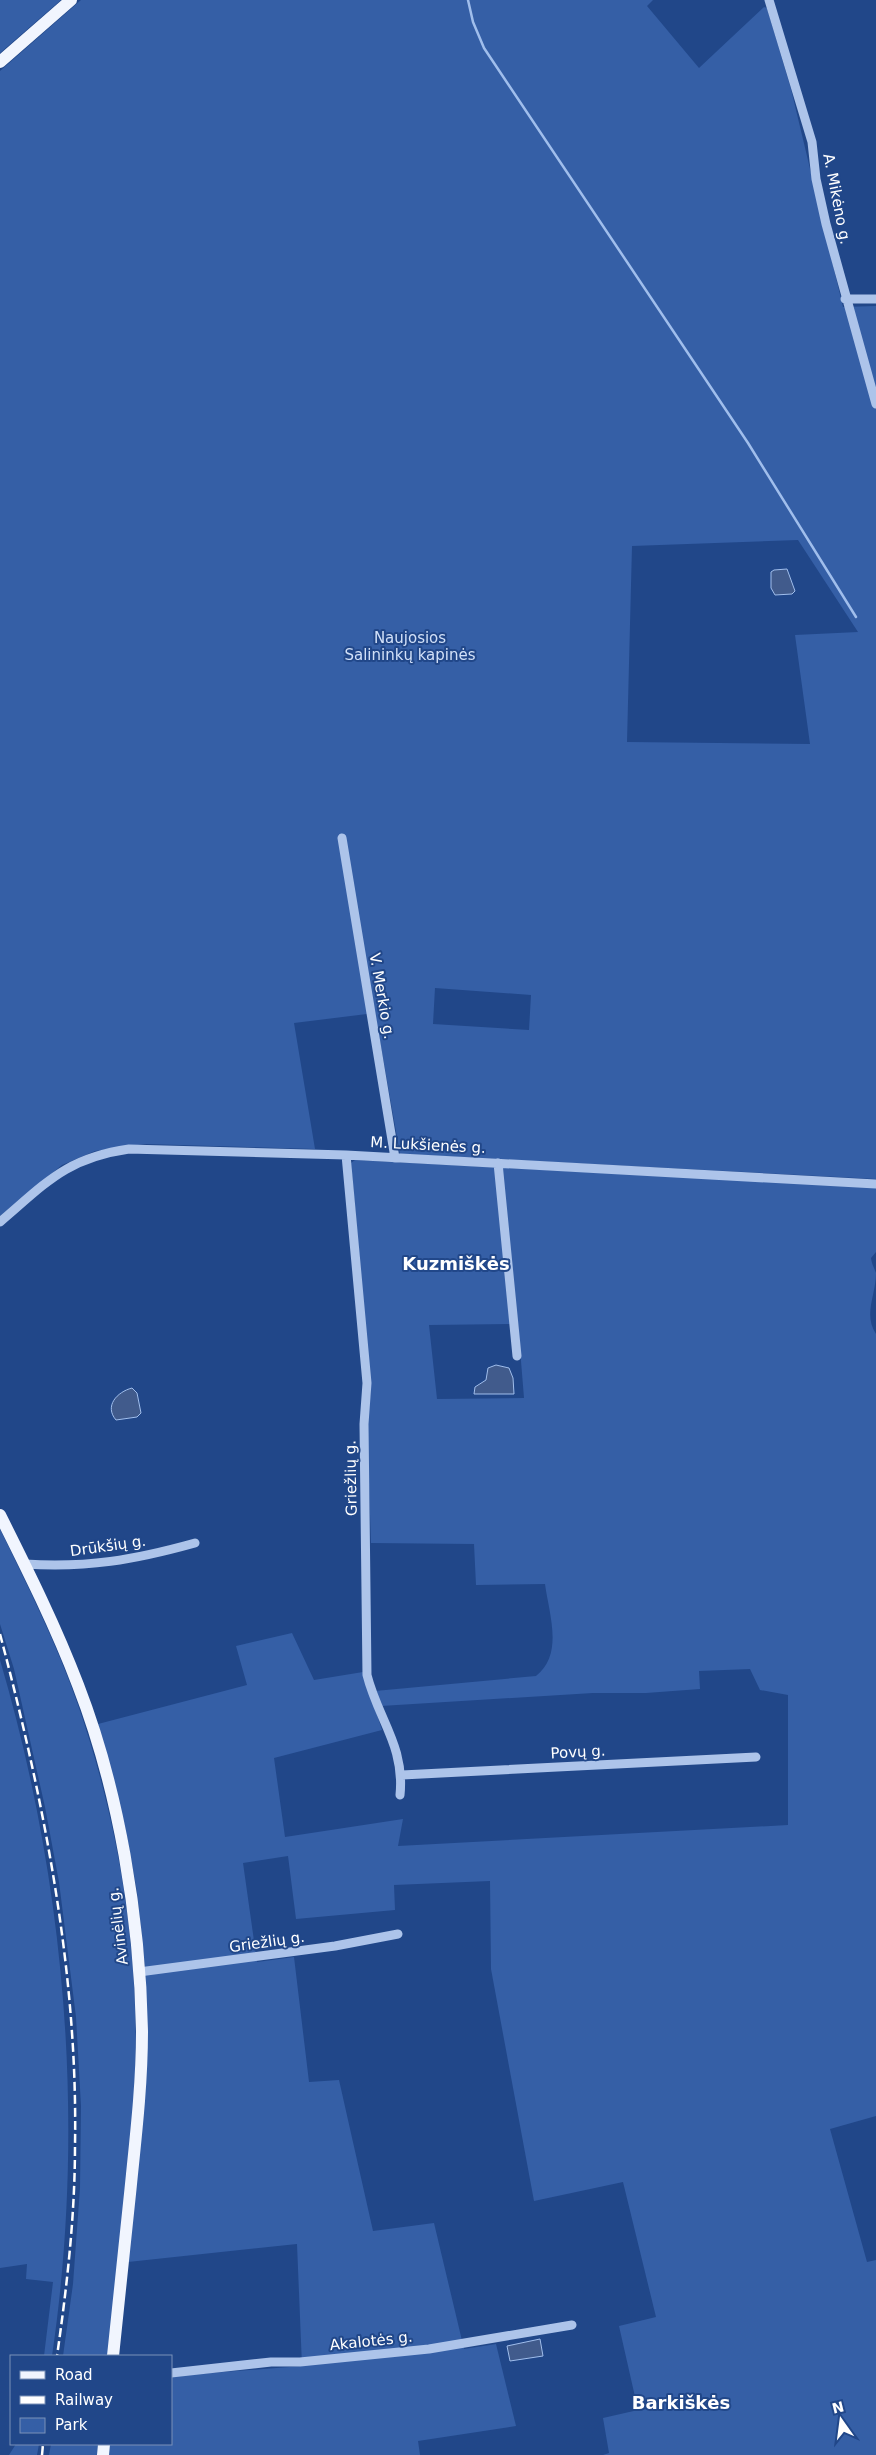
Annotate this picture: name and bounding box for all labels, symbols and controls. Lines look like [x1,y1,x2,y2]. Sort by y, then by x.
street label: A. Mikėno g. [819,152,855,246]
park label: Naujosios Salininkų kapinės [344,629,476,664]
street label: V. Merkio g. [366,951,398,1041]
street label: M. Lukšienės g. [370,1133,486,1157]
district label: Kuzmiškės [402,1253,510,1274]
street label: Griežlių g. [341,1440,361,1516]
street label: Drūkšių g. [69,1532,147,1560]
street label: Povų g. [550,1742,606,1762]
street label: Avinėlių g. [104,1886,132,1966]
street label: Griežlių g. [228,1928,306,1956]
street label: Akalotės g. [329,2328,413,2354]
legend [10,2355,172,2445]
text: Road [55,2366,93,2384]
text: Railway [55,2391,113,2409]
district label: Barkiškės [632,2392,730,2413]
north arrow [816,2395,866,2445]
text: N [830,2398,845,2417]
text: Park [55,2416,88,2434]

